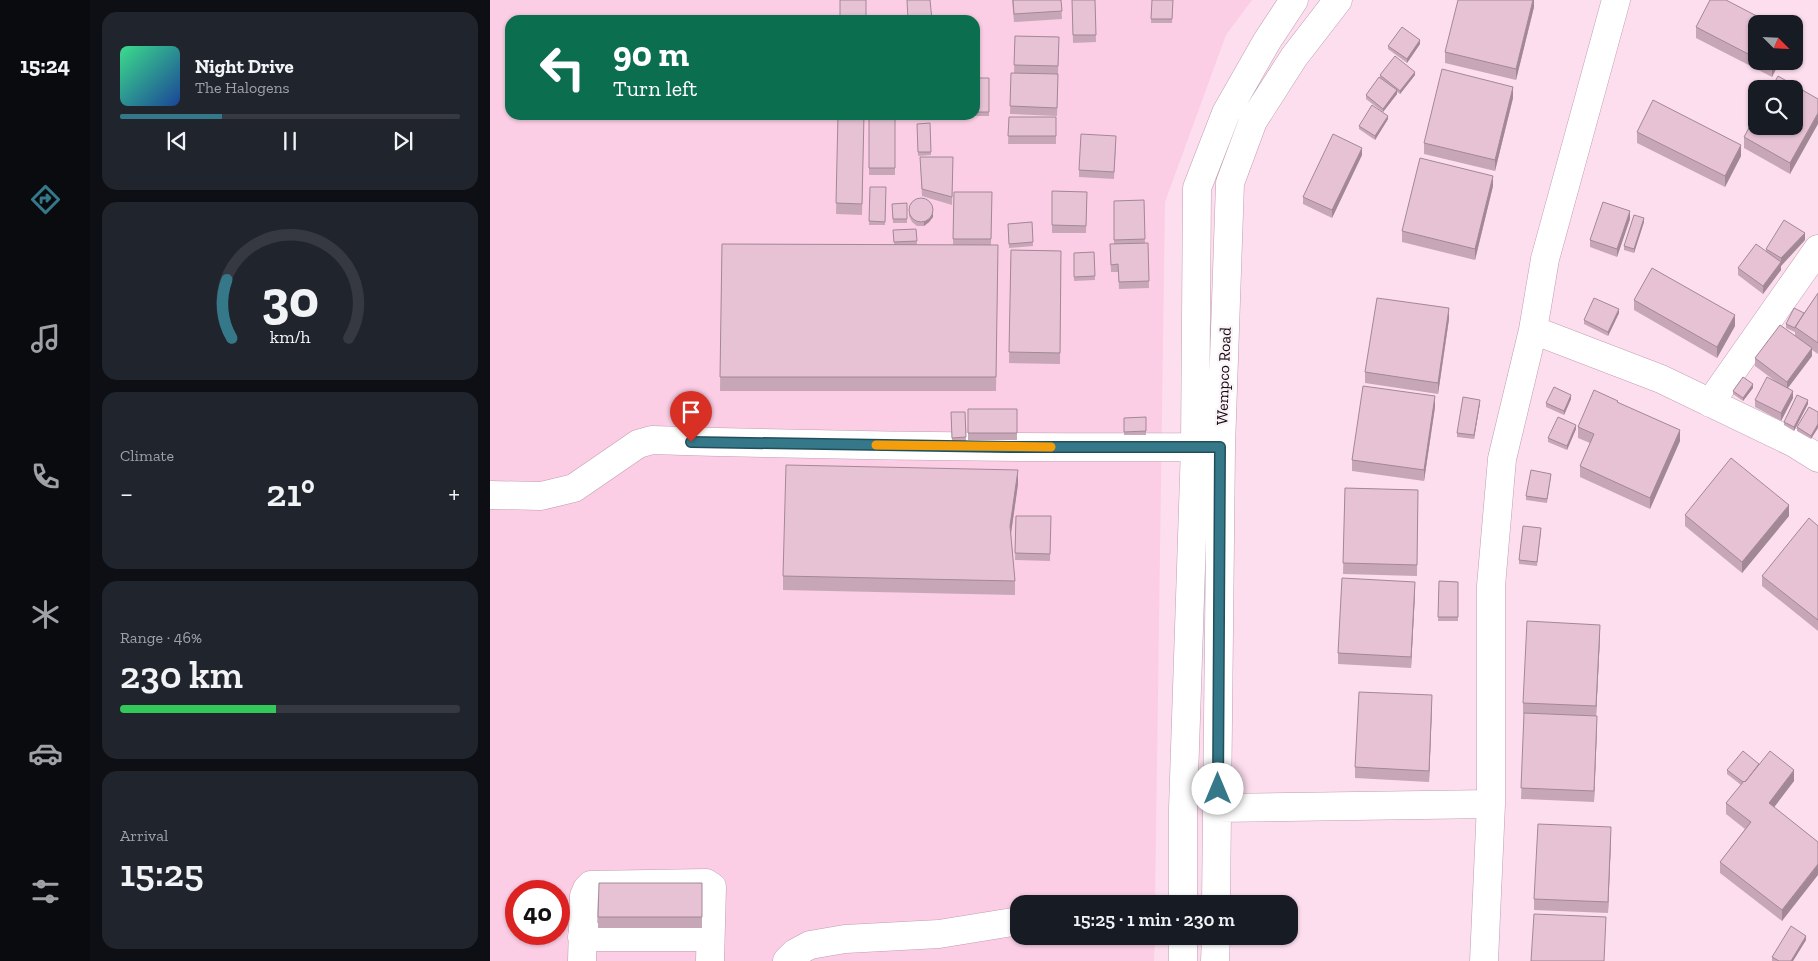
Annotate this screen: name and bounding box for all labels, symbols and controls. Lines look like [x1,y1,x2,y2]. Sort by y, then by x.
north arrow [1748,15,1802,70]
map controls [1748,15,1803,135]
text: 90 m [613,33,689,75]
icon: left [530,35,595,100]
text: 15:24 [20,52,70,79]
text: Night Drive [195,55,294,78]
text: Turn left [613,75,697,102]
text: The Halogens [195,78,290,97]
button: search [1748,80,1803,135]
icon: previous [163,127,191,155]
icon: pause [276,127,304,155]
icon: next [389,127,417,155]
icon: directions [28,182,63,217]
text: 30 [261,268,319,330]
icon: music [28,321,63,356]
text: km/h [270,326,310,348]
street label: Wempco Road [1212,327,1235,425]
pin [670,391,712,442]
icon: arrive [677,398,705,426]
text: Climate [120,446,174,465]
icon: phone [28,459,63,494]
text: 21° [266,470,315,516]
text: − [120,477,133,510]
text: + [448,477,460,510]
icon: climate [28,597,63,632]
text: Range · 46% [120,628,202,647]
text: 230 km [120,652,243,698]
icon: car [28,736,63,771]
position arrow [1191,762,1243,814]
text: Arrival [120,826,168,845]
text: 15:25 [120,850,204,896]
icon: filters [28,874,63,909]
speed limit sign: 40 [505,880,570,945]
text: 15:25 · 1 min · 230 m [1073,908,1235,931]

